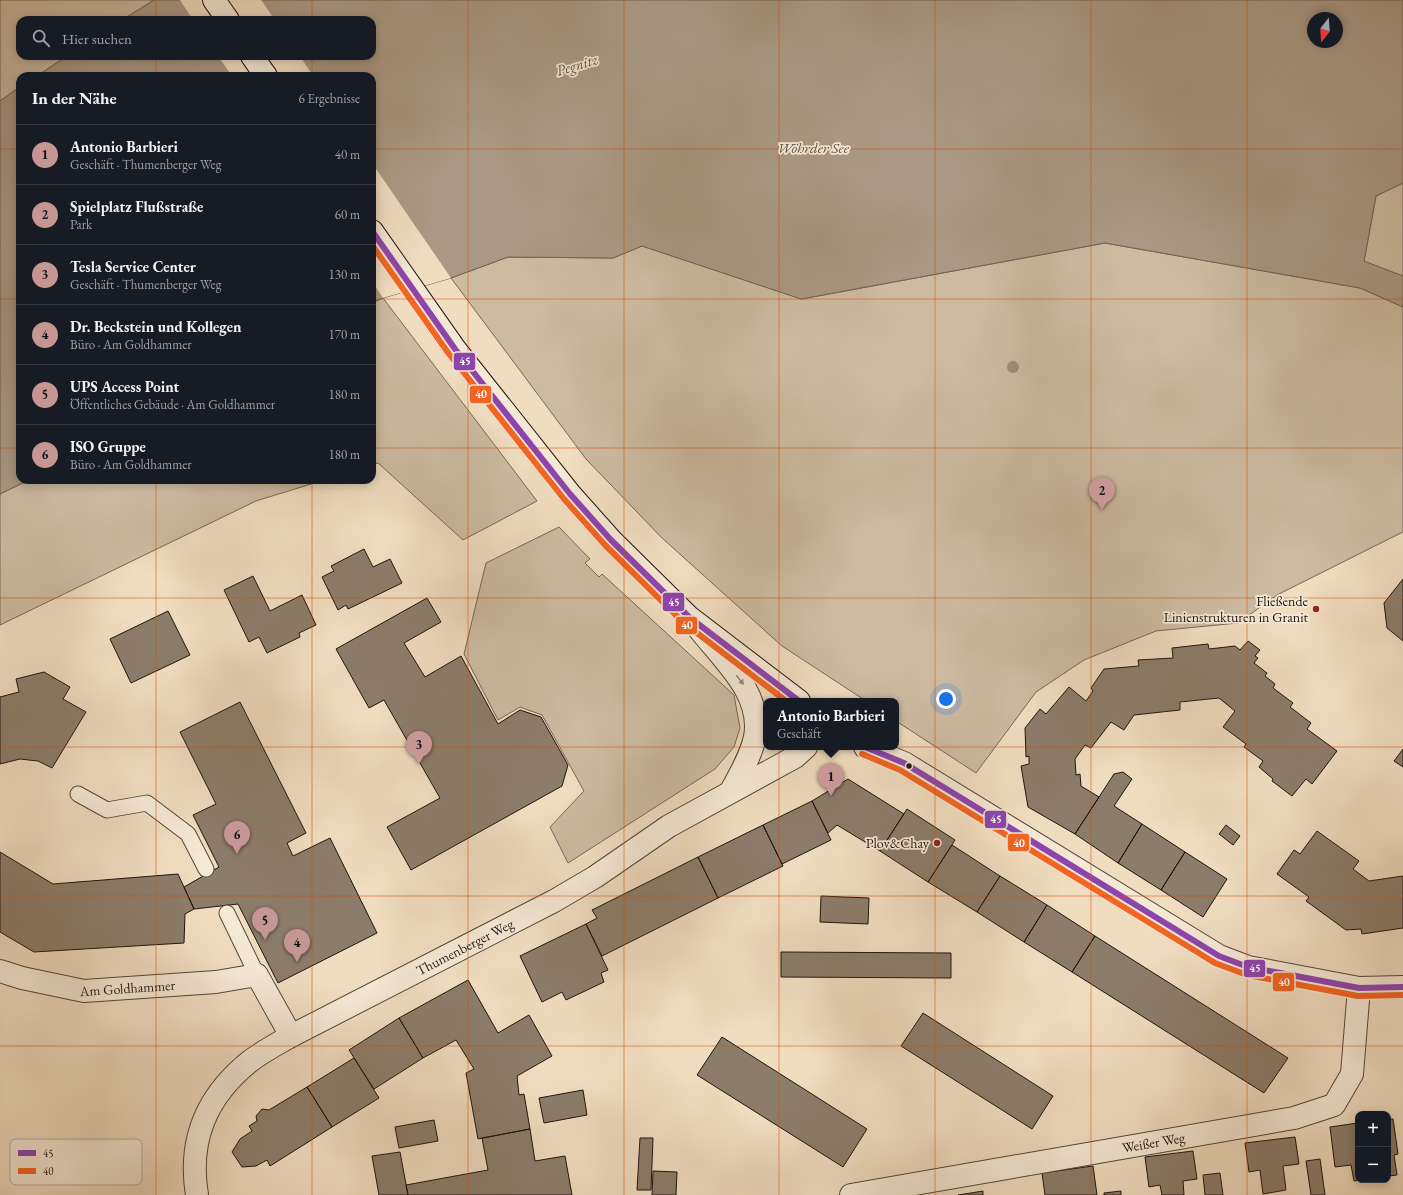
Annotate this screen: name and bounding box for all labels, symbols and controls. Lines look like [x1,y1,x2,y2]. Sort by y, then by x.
north arrow [1307,12,1343,48]
search box [16,16,376,60]
icon: search [30,27,52,49]
text: Hier suchen [62,29,132,48]
water label: Pegnitz [554,49,601,80]
text: In der Nähe [32,87,117,109]
text: 6 Ergebnisse [299,90,360,107]
text: Antonio Barbieri [70,137,178,156]
water label: Wöhrder See [777,138,850,157]
text: 1 [42,146,48,163]
text: 40 m [335,146,360,163]
text: Geschäft · Thumenberger Weg [70,156,221,173]
text: Spielplatz Flußstraße [70,197,203,216]
text: 2 [42,206,48,223]
text: 60 m [335,206,360,223]
text: Park [70,216,92,233]
text: Tesla Service Center [70,257,196,276]
text: 3 [42,266,48,283]
text: 130 m [329,266,360,283]
text: Geschäft · Thumenberger Weg [70,276,221,293]
text: Dr. Beckstein und Kollegen [70,317,241,336]
text: 4 [42,326,48,343]
text: 170 m [329,326,360,343]
text: Büro · Am Goldhammer [70,336,192,353]
line badge: 45 [453,352,476,371]
text: 45 [459,354,471,368]
text: UPS Access Point [70,377,179,396]
line badge: 40 [469,385,492,404]
text: 5 [42,386,48,403]
text: 180 m [329,386,360,403]
text: 40 [475,387,487,401]
text: Öffentliches Gebäude · Am Goldhammer [70,396,275,413]
text: ISO Gruppe [70,437,146,456]
text: 6 [42,446,48,463]
text: 180 m [329,446,360,463]
text: Büro · Am Goldhammer [70,456,192,473]
pin: 2 [1089,477,1115,510]
line badge: 45 [662,592,685,612]
place label: Fließende Linienstrukturen in Granit [1164,592,1309,626]
text: 45 [668,595,680,609]
marker: Fließende Linienstrukturen in Granit [1311,604,1321,614]
line badge: 40 [675,616,698,635]
text: 40 [681,618,693,632]
one-way arrow [735,675,744,686]
your location [936,689,956,709]
popup [763,698,899,750]
text: Antonio Barbieri [777,706,885,725]
text: Geschäft [777,725,821,742]
pin: 3 [406,731,432,764]
unlabelled marker [904,761,914,771]
pin: 1 [818,763,844,796]
line badge: 45 [984,810,1007,829]
text: 45 [990,812,1002,826]
pin: 6 [224,821,250,854]
line badge: 40 [1007,833,1030,852]
place label: Plov&Chay [866,834,930,852]
text: 40 [1013,836,1025,850]
marker: Plov&Chay [932,838,942,848]
pin: 5 [252,907,278,940]
street label: Thumenberger Weg [413,914,517,979]
pin: 4 [284,929,310,962]
line badge: 45 [1243,959,1266,978]
text: 45 [1249,961,1261,975]
line badge: 40 [1272,972,1295,992]
text: 40 [1278,975,1290,989]
street label: Am Goldhammer [78,976,176,1000]
map controls [1355,1111,1391,1183]
button: + [1355,1111,1391,1147]
street label: Weißer Weg [1121,1128,1187,1157]
legend [10,1139,142,1185]
text: 45 [43,1146,54,1160]
button: − [1355,1147,1391,1183]
text: 40 [43,1164,54,1178]

